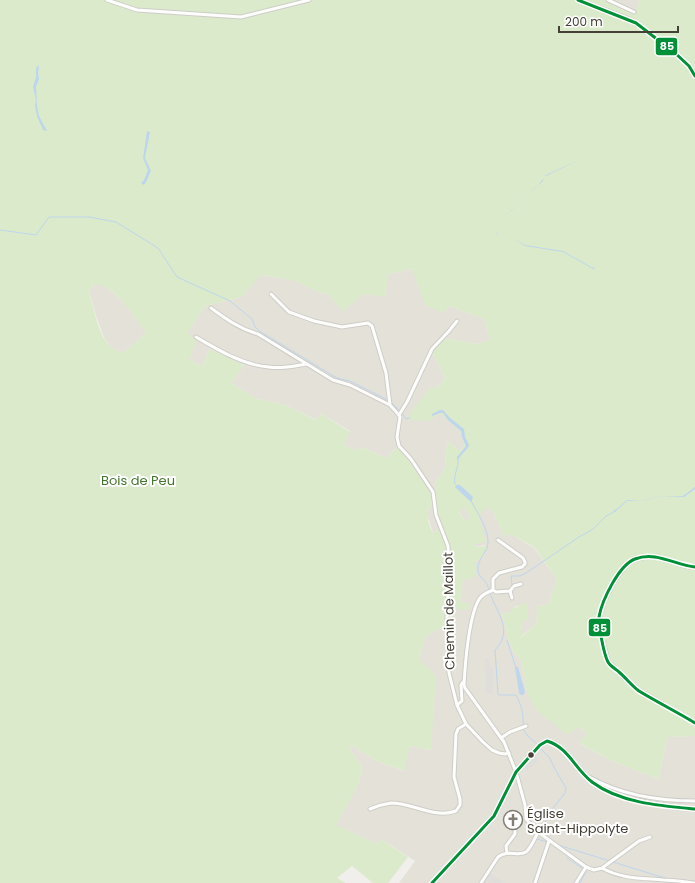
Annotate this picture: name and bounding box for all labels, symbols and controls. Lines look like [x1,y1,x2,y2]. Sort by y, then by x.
scale bar [559,8,678,34]
text: 200 m [565,13,603,30]
line badge: 85 [655,37,678,56]
text: 85 [660,38,674,54]
park label: Bois de Peu [101,471,175,490]
street label: Chemin de Maillot [438,552,460,670]
line badge: 85 [588,618,611,637]
text: 85 [593,620,607,636]
unlabelled marker [526,750,536,760]
place label: Église Saint-Hippolyte [527,804,628,838]
church icon: Église Saint-Hippolyte [502,809,524,831]

